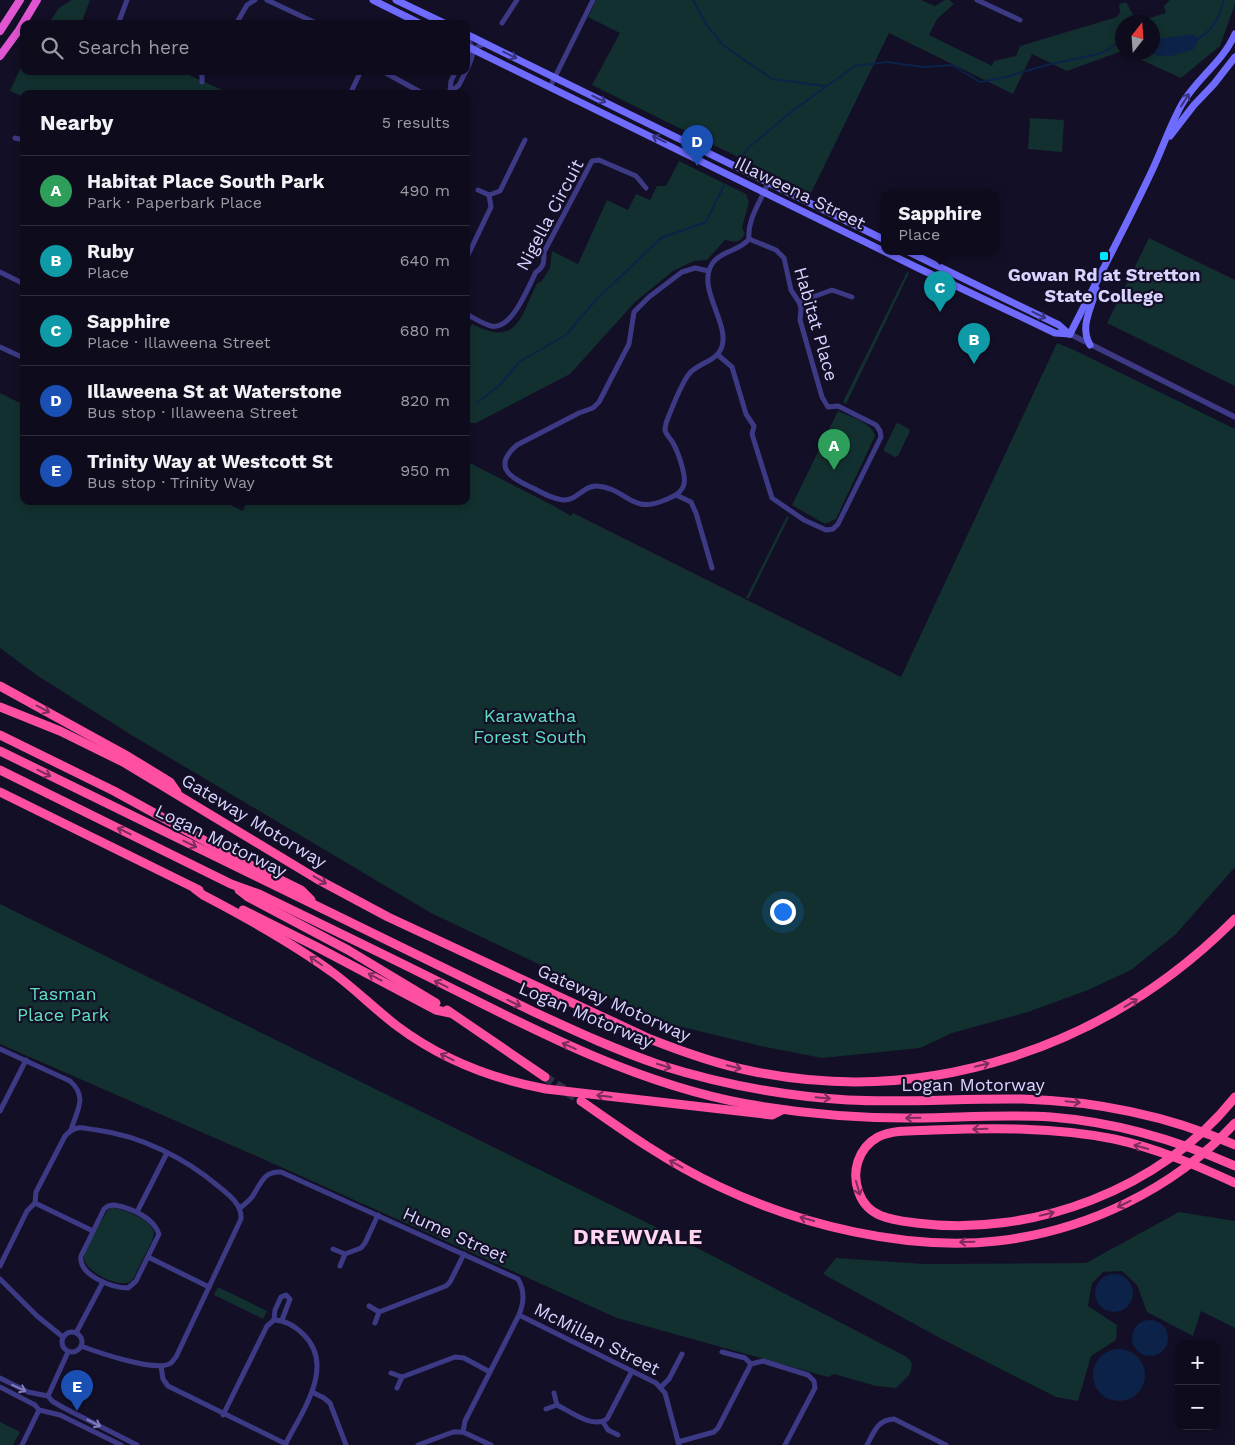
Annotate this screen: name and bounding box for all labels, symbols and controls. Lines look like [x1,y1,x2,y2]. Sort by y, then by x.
north arrow [1115,15,1160,60]
search box [20,20,470,75]
icon: search [38,34,66,62]
text: Search here [78,36,189,59]
one-way arrow [502,51,517,60]
one-way arrow [591,94,606,104]
one-way arrow [1180,94,1190,108]
text: Nearby [40,110,113,135]
text: 5 results [382,113,450,132]
pin: D [681,125,713,166]
one-way arrow [651,134,666,144]
street label: Illaweena Street [731,152,869,234]
street label: Nigella Circuit [512,155,588,274]
text: Habitat Place South Park [87,170,324,193]
text: A [51,181,61,200]
text: 490 m [400,181,450,200]
popup [881,190,999,255]
text: Park · Paperbark Place [87,193,262,212]
text: Sapphire [898,202,982,225]
text: Place [898,225,940,244]
text: Ruby [87,240,134,263]
marker: Gowan Rd at Stretton State College [1098,250,1110,262]
text: B [51,251,61,270]
text: 640 m [400,251,450,270]
text: Place [87,263,129,282]
street label: Habitat Place [790,264,843,383]
place label: Gowan Rd at Stretton State College [1008,264,1200,306]
pin: C [924,271,956,312]
text: Sapphire [87,310,170,333]
one-way arrow [1031,311,1046,320]
text: C [51,321,61,340]
text: 680 m [400,321,450,340]
pin: B [958,323,990,364]
text: Place · Illaweena Street [87,333,271,352]
text: Illaweena St at Waterstone [87,380,342,403]
text: D [50,391,62,410]
text: 820 m [400,391,450,410]
text: Bus stop · Illaweena Street [87,403,298,422]
pin: A [818,429,850,470]
text: Trinity Way at Westcott St [87,450,333,473]
text: E [51,461,61,480]
text: 950 m [400,461,450,480]
text: Bus stop · Trinity Way [87,473,255,492]
one-way arrow [35,705,50,714]
park label: Karawatha Forest South [473,705,587,747]
one-way arrow [36,768,51,778]
street label: Gateway Motorway [178,769,331,873]
street label: Logan Motorway [152,800,291,882]
one-way arrow [117,826,132,836]
one-way arrow [182,840,197,849]
one-way arrow [313,876,327,886]
your location [770,899,796,925]
one-way arrow [309,956,323,966]
street label: Gateway Motorway [534,959,695,1046]
one-way arrow [368,972,383,981]
street label: Logan Motorway [516,977,657,1053]
one-way arrow [434,979,449,988]
park label: Tasman Place Park [17,983,109,1025]
one-way arrow [1124,997,1138,1007]
one-way arrow [506,999,521,1008]
one-way arrow [562,1040,577,1050]
one-way arrow [440,1052,455,1061]
one-way arrow [974,1060,990,1069]
one-way arrow [656,1061,672,1071]
one-way arrow [726,1063,742,1072]
street label: Logan Motorway [901,1074,1046,1095]
one-way arrow [596,1091,612,1101]
one-way arrow [815,1093,831,1103]
one-way arrow [1064,1097,1080,1107]
one-way arrow [906,1113,922,1122]
one-way arrow [972,1124,988,1133]
one-way arrow [1133,1141,1149,1151]
one-way arrow [670,1159,684,1169]
one-way arrow [854,1180,863,1196]
one-way arrow [1117,1200,1132,1209]
street label: Hume Street [400,1202,511,1267]
one-way arrow [1038,1209,1054,1218]
one-way arrow [800,1214,816,1224]
district label: DREWVALE [573,1224,703,1249]
one-way arrow [960,1238,976,1247]
street label: McMillan Street [531,1298,664,1379]
map controls [1175,1340,1220,1430]
button: + [1175,1340,1220,1385]
pin: E [61,1370,93,1411]
one-way arrow [12,1383,27,1393]
button: − [1175,1385,1220,1430]
one-way arrow [86,1419,101,1428]

